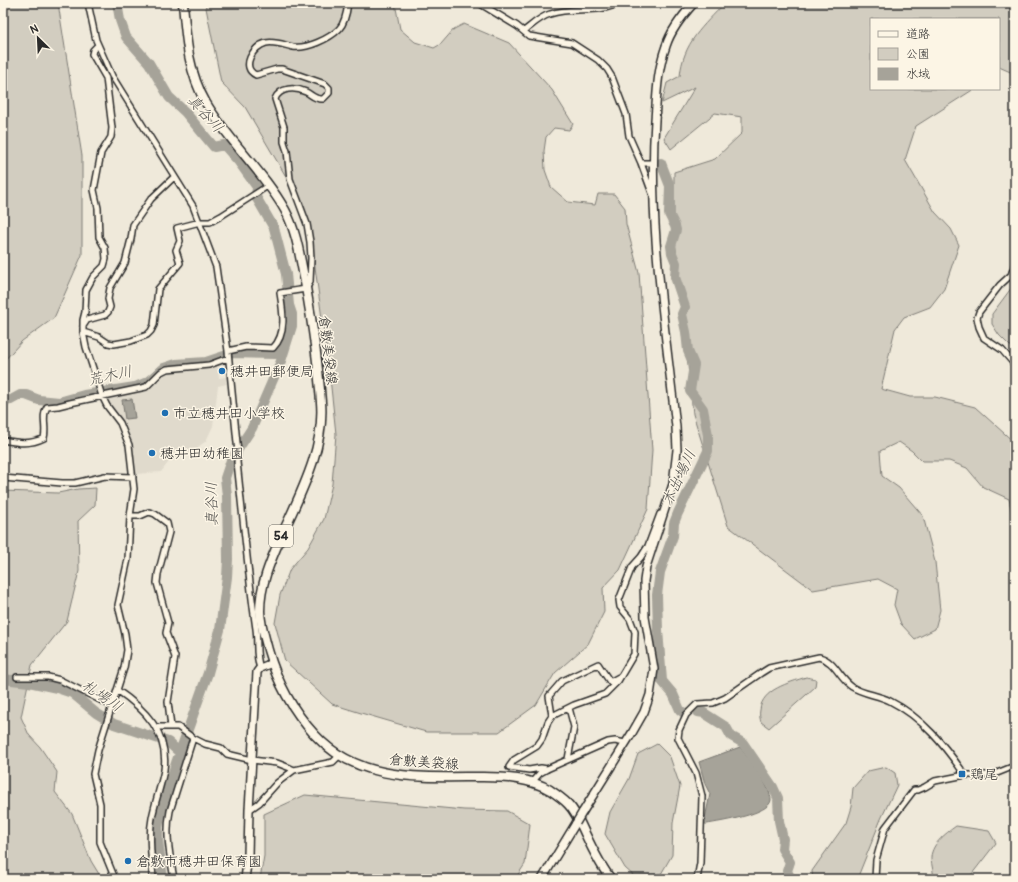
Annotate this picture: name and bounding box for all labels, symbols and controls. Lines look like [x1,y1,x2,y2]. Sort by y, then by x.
north arrow [18,18,58,58]
legend [870,18,1000,90]
text: N [28,22,41,37]
text: 道路 [906,27,930,42]
text: 公園 [906,47,930,62]
text: 水域 [906,67,930,82]
water label: 真谷川 [183,91,227,137]
street label: 倉敷美袋線 [315,314,341,386]
water label: 荒木川 [86,362,134,390]
place label: 穂井田郵便局 [230,363,314,380]
marker: 穂井田郵便局 [217,366,227,376]
place label: 市立穂井田小学校 [173,405,285,422]
marker: 市立穂井田小学校 [160,408,170,418]
place label: 穂井田幼稚園 [160,445,244,462]
water label: 木出場川 [658,447,700,509]
marker: 穂井田幼稚園 [147,448,157,458]
water label: 真谷川 [202,481,222,527]
road number: 54 [269,525,293,547]
water label: 札場川 [78,676,126,716]
street label: 倉敷美袋線 [388,751,460,773]
place label: 鶏尾 [970,766,998,783]
marker: 鶏尾 [957,769,967,779]
place label: 倉敷市穂井田保育園 [136,853,262,870]
marker: 倉敷市穂井田保育園 [123,856,133,866]

